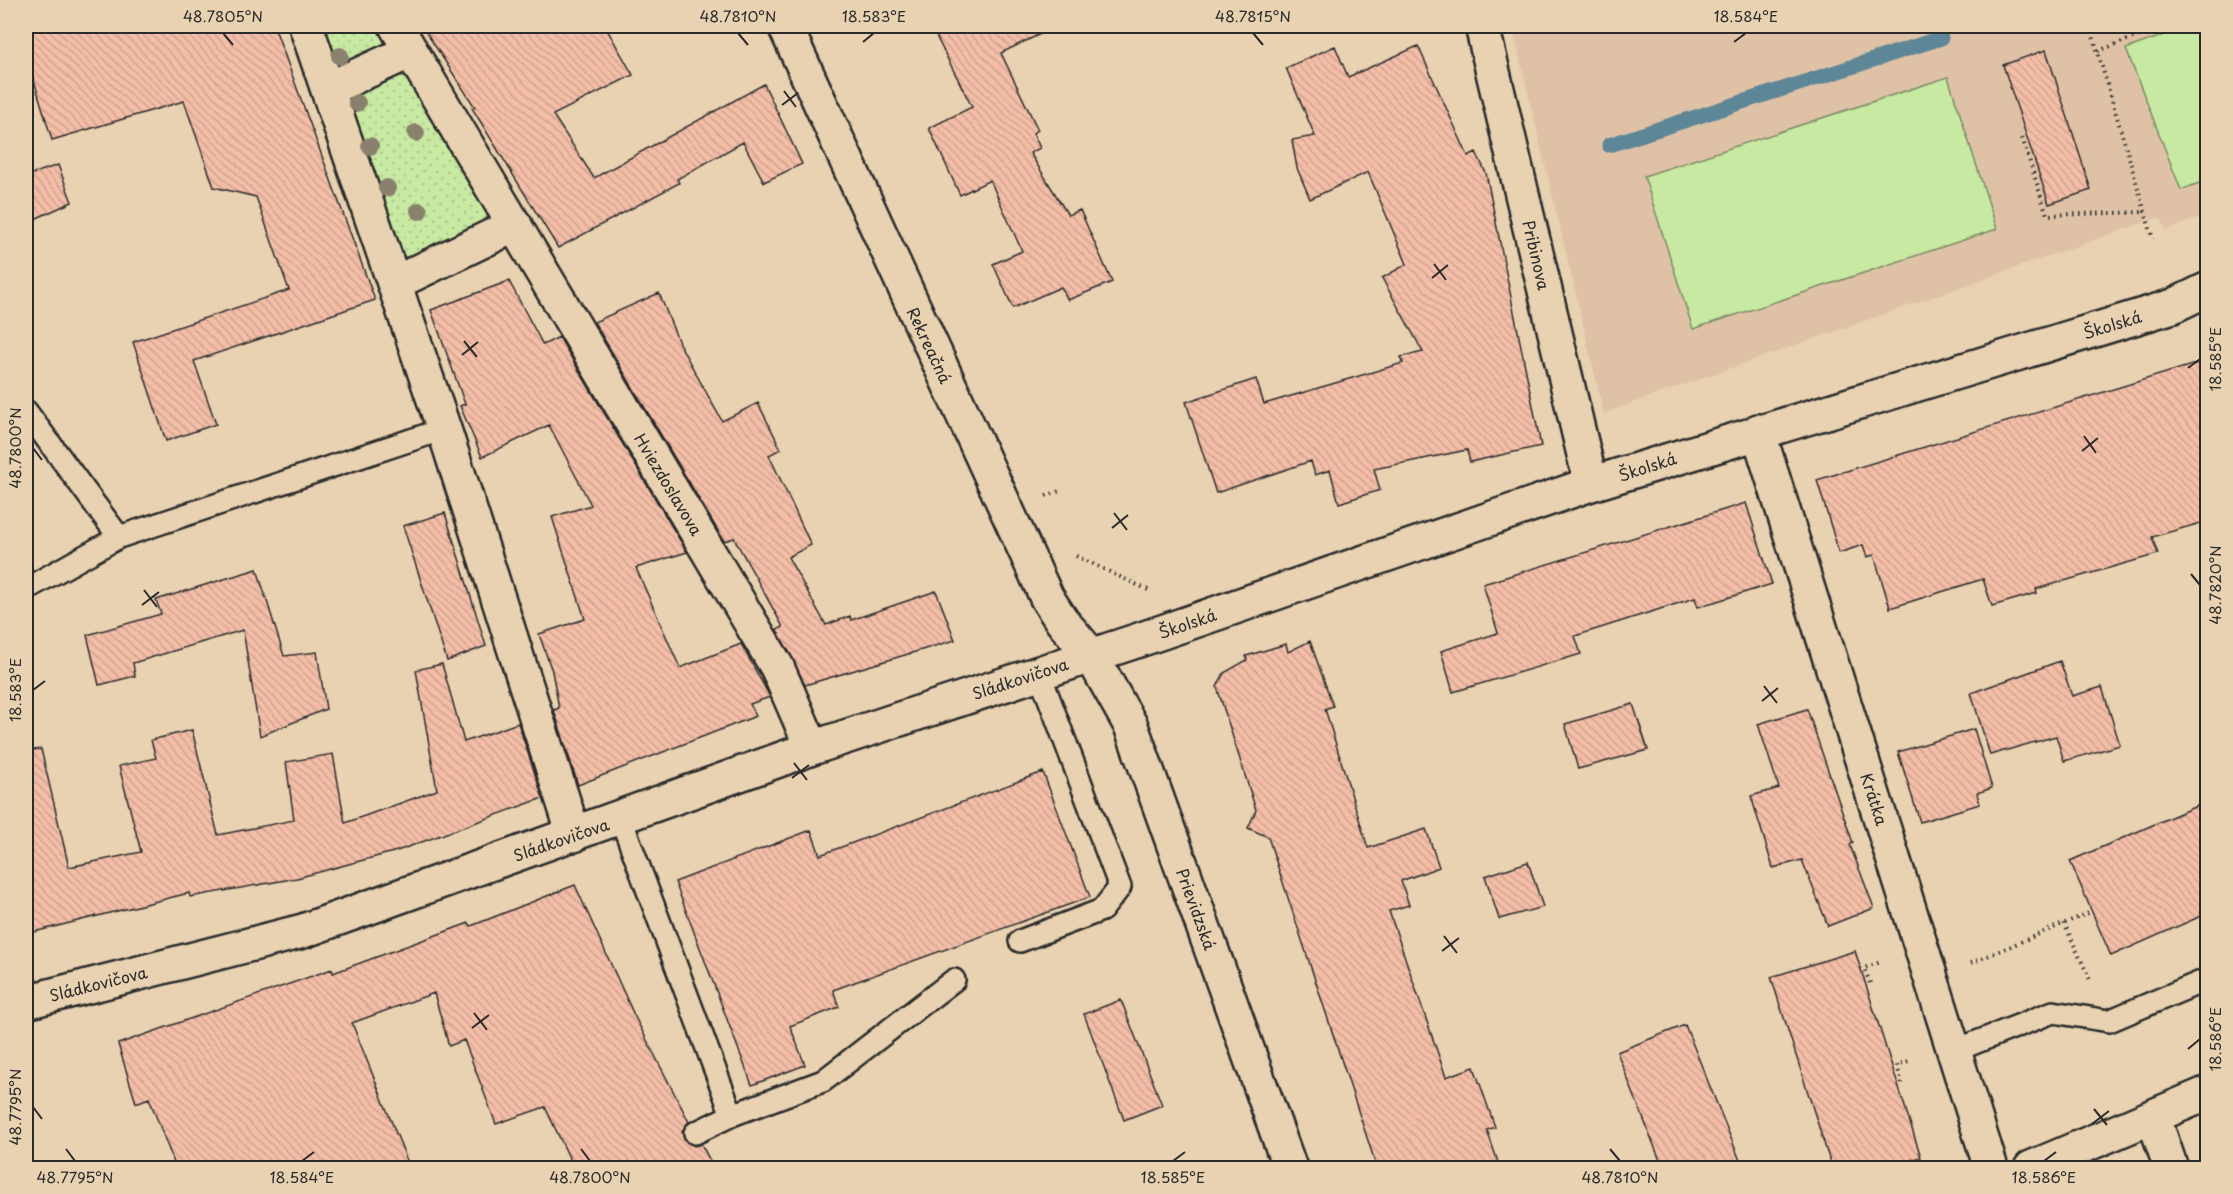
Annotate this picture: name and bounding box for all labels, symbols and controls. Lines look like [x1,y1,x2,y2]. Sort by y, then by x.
text: 48.7805°N [183,4,263,27]
text: 48.7810°N [699,4,777,27]
text: 18.583°E [842,4,906,27]
text: 48.7815°N [1215,4,1291,27]
text: 18.584°E [1714,4,1778,27]
street label: Pribinova [1517,218,1557,292]
street label: Rekreačná [902,303,958,387]
street label: Školská [2080,304,2144,344]
text: 18.585°E [2203,327,2226,391]
text: 48.7800°N [3,407,26,489]
street label: Hviezdoslavova [629,428,709,540]
street label: Školská [1615,445,1679,487]
text: 48.7820°N [2203,545,2226,625]
street label: Školská [1155,602,1219,644]
street label: Sládkovičova [969,651,1071,705]
text: 18.583°E [3,658,26,722]
street label: Krátka [1855,770,1895,828]
street label: Sládkovičova [510,811,612,867]
street label: Prievidzská [1171,865,1223,953]
street label: Sládkovičova [47,959,149,1007]
text: 18.586°E [2203,1007,2226,1071]
text: 48.7795°N [3,1069,26,1145]
text: 48.7795°N [37,1165,113,1188]
text: 18.584°E [270,1165,334,1188]
text: 48.7800°N [549,1165,631,1188]
text: 18.585°E [1141,1165,1205,1188]
text: 48.7810°N [1581,1165,1659,1188]
text: 18.586°E [2012,1165,2076,1188]

